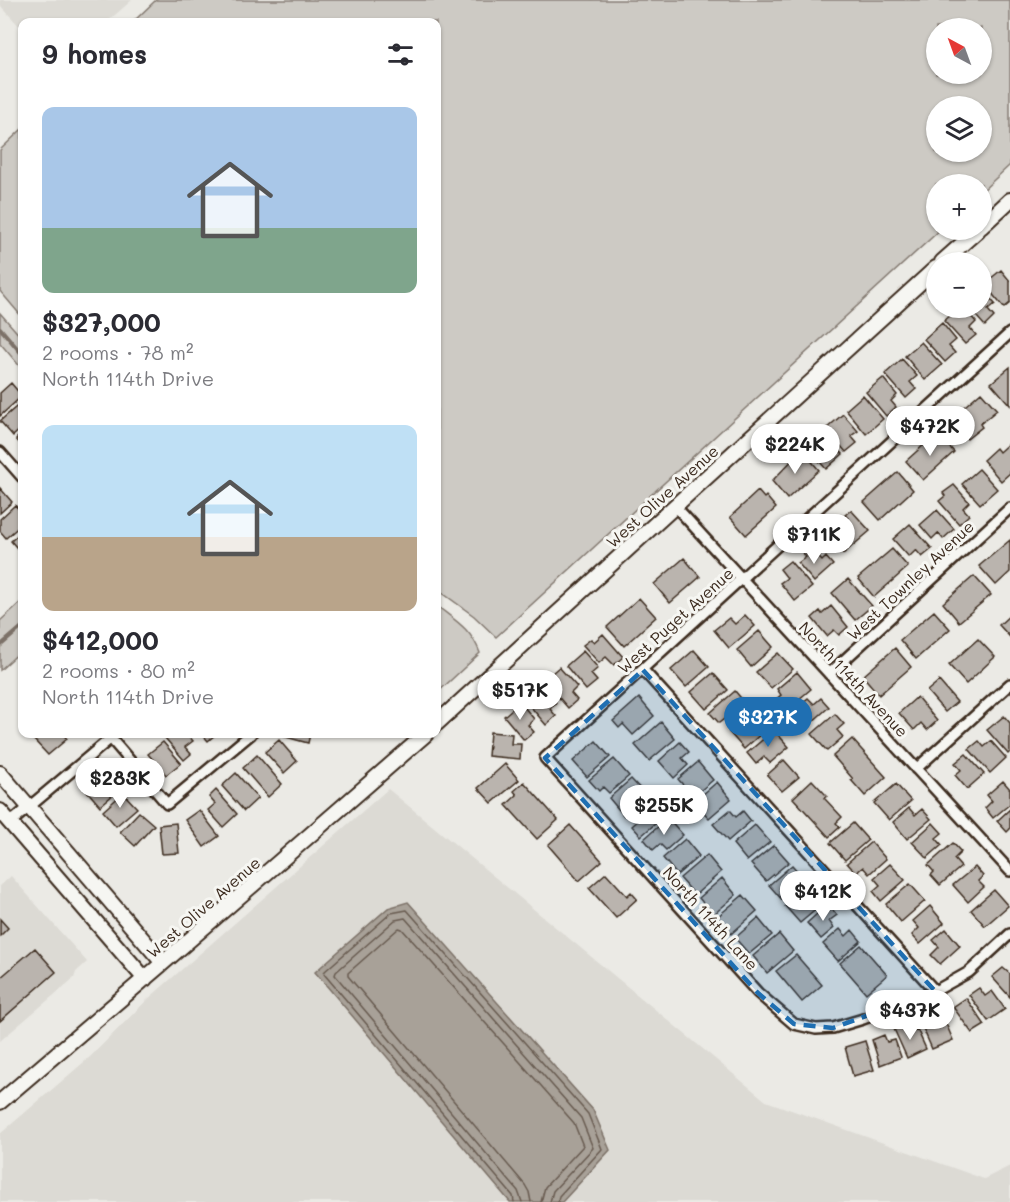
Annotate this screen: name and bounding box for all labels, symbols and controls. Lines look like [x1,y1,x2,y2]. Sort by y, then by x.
north arrow [926,18,992,84]
map controls [926,18,992,318]
text: 9 homes [42,37,147,71]
icon: filters [384,38,417,71]
button: layers [926,96,992,162]
icon: home [176,146,284,254]
button: + [926,174,992,240]
button: − [926,252,992,318]
text: $327,000 [42,305,161,339]
text: 2 rooms · 78 m² [42,339,194,365]
text: North 114th Drive [42,365,214,391]
pin: $472K [888,406,972,457]
text: $472K [900,412,960,438]
pin: $224K [753,424,837,475]
text: $224K [765,430,825,456]
street label: West Olive Avenue [601,440,723,552]
icon: home [176,464,284,572]
pin: $711K [772,514,856,565]
street label: West Townley Avenue [842,516,978,644]
text: $711K [787,520,841,546]
street label: West Puget Avenue [613,562,737,678]
street label: North 114th Avenue [795,617,913,741]
text: $412,000 [42,623,159,657]
text: 2 rooms · 80 m² [42,657,195,683]
pin: $517K [478,670,562,721]
text: $517K [491,676,549,702]
text: North 114th Drive [42,683,214,709]
pin: $327K [726,697,810,748]
text: $327K [738,703,798,729]
pin: $283K [78,758,162,809]
text: $283K [89,764,151,790]
pin: $255K [622,785,706,836]
text: $255K [634,791,694,817]
street label: West Olive Avenue [142,852,264,962]
street label: North 114th Lane [659,862,763,974]
pin: $412K [781,871,865,922]
text: $412K [794,877,852,903]
pin: $437K [868,990,952,1041]
text: $437K [879,996,941,1022]

